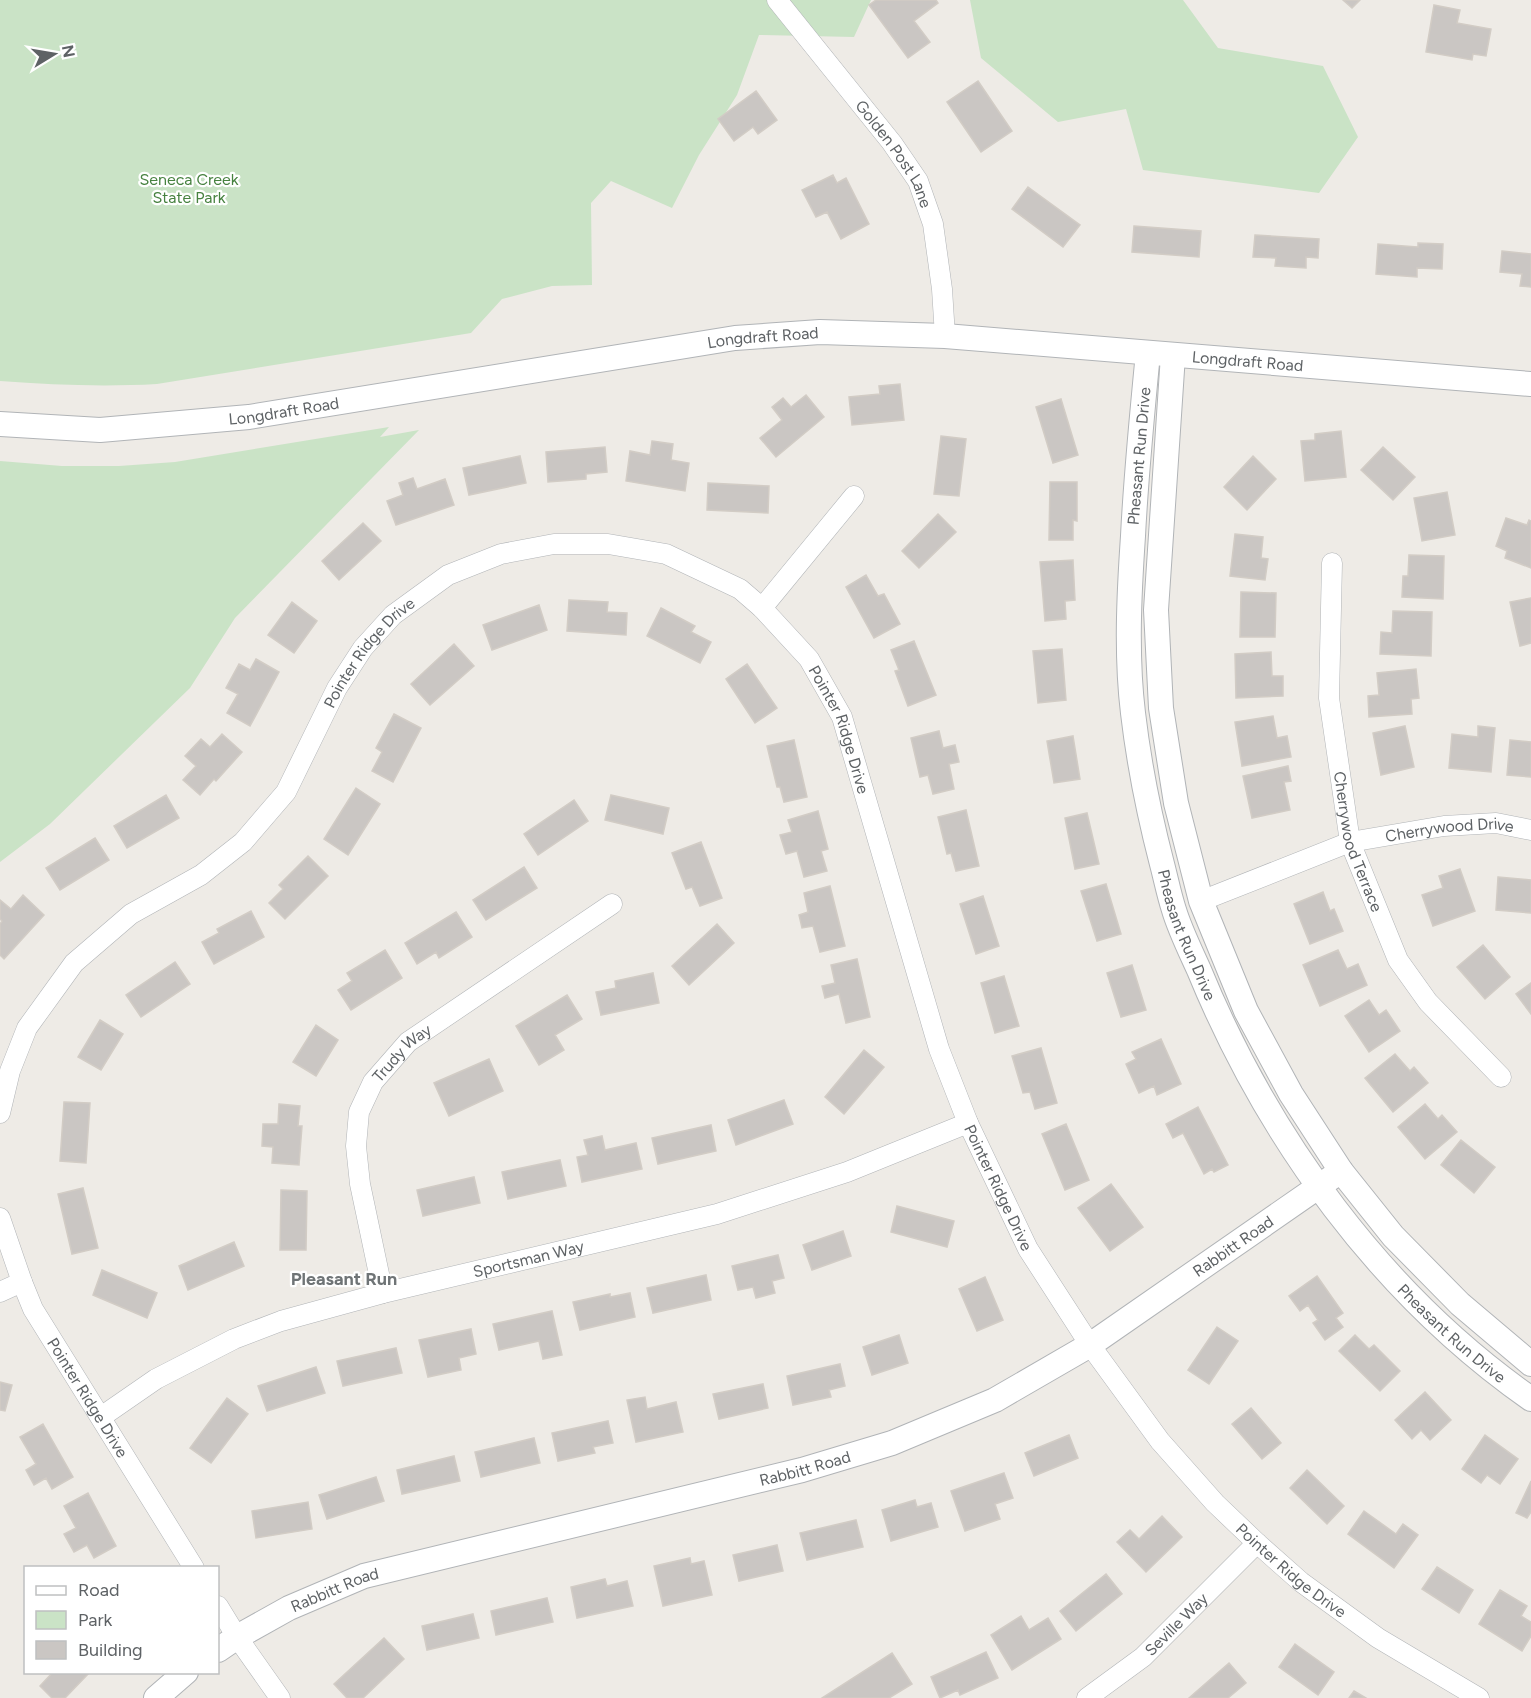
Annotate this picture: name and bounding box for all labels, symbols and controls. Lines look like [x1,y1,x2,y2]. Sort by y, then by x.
north arrow [24,24,84,84]
text: N [58,43,79,59]
street label: Golden Post Lane [852,96,936,210]
park label: Seneca Creek State Park [139,170,239,207]
street label: Longdraft Road [706,323,819,352]
street label: Longdraft Road [1191,347,1304,375]
street label: Pheasant Run Drive [1124,386,1155,526]
street label: Longdraft Road [228,393,340,428]
street label: Pointer Ridge Drive [319,593,418,711]
street label: Pointer Ridge Drive [805,662,873,796]
street label: Cherrywood Terrace [1330,770,1387,915]
street label: Cherrywood Drive [1384,813,1516,845]
street label: Pheasant Run Drive [1154,867,1220,1003]
street label: Trudy Way [368,1019,435,1086]
street label: Pointer Ridge Drive [961,1121,1037,1254]
street label: Rabbitt Road [1189,1211,1277,1280]
street label: Sportsman Way [471,1236,586,1281]
district label: Pleasant Run [291,1268,397,1290]
street label: Pheasant Run Drive [1394,1280,1510,1387]
street label: Pointer Ridge Drive [44,1334,132,1461]
street label: Rabbitt Road [757,1447,853,1489]
street label: Pointer Ridge Drive [1232,1519,1350,1621]
street label: Rabbitt Road [288,1563,381,1616]
legend [24,1566,219,1674]
text: Road [78,1579,119,1601]
street label: Seville Way [1140,1588,1212,1660]
text: Park [78,1609,113,1631]
text: Building [78,1639,143,1661]

